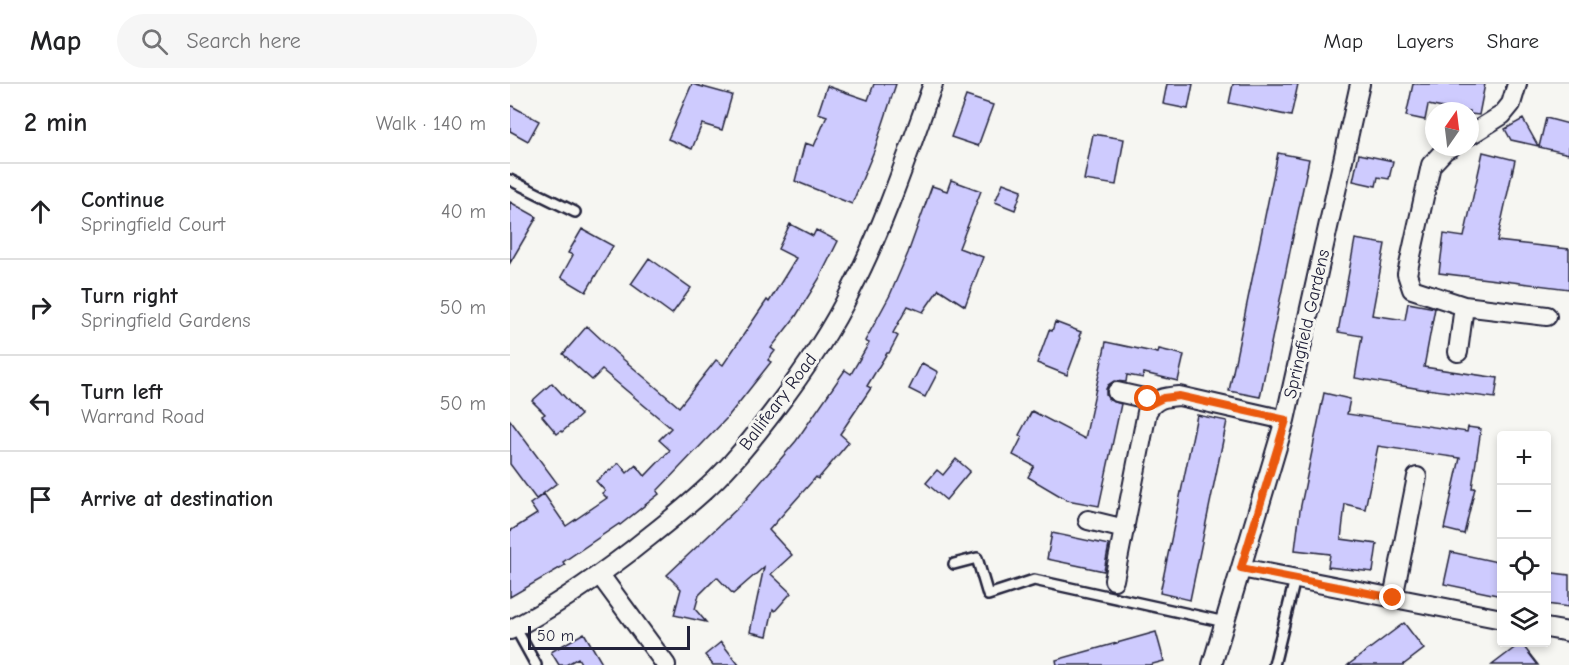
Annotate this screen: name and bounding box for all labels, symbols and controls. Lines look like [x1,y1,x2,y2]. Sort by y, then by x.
search box [117,14,537,68]
text: Map [30,25,81,57]
icon: search [138,25,171,58]
text: Search here [186,28,301,54]
text: Map [1324,29,1363,53]
text: Layers [1396,29,1454,53]
text: Share [1487,29,1539,53]
north arrow [1425,102,1479,156]
text: 2 min [24,108,87,138]
text: Walk · 140 m [376,112,486,135]
text: Continue [81,187,164,213]
icon: ahead [24,195,57,228]
text: 40 m [441,200,486,223]
text: Springfield Court [81,213,225,236]
street label: Springfield Gardens [1280,247,1334,401]
text: Turn right [81,283,178,309]
icon: right [24,291,57,324]
text: 50 m [440,296,486,319]
text: Springfield Gardens [81,309,251,332]
street label: Ballifeary Road [735,350,821,454]
text: Turn left [81,379,163,405]
route start [1134,385,1160,411]
icon: left [24,387,57,420]
text: 50 m [440,392,486,415]
text: Warrand Road [81,405,205,428]
map controls [1497,431,1551,647]
button: + [1497,431,1551,485]
icon: arrive [24,483,57,516]
button: − [1497,485,1551,539]
text: Arrive at destination [81,486,273,512]
button: locate [1497,539,1551,593]
route end [1379,584,1405,610]
button: layers [1497,593,1551,647]
scale bar [528,623,690,650]
text: 50 m [537,627,574,645]

